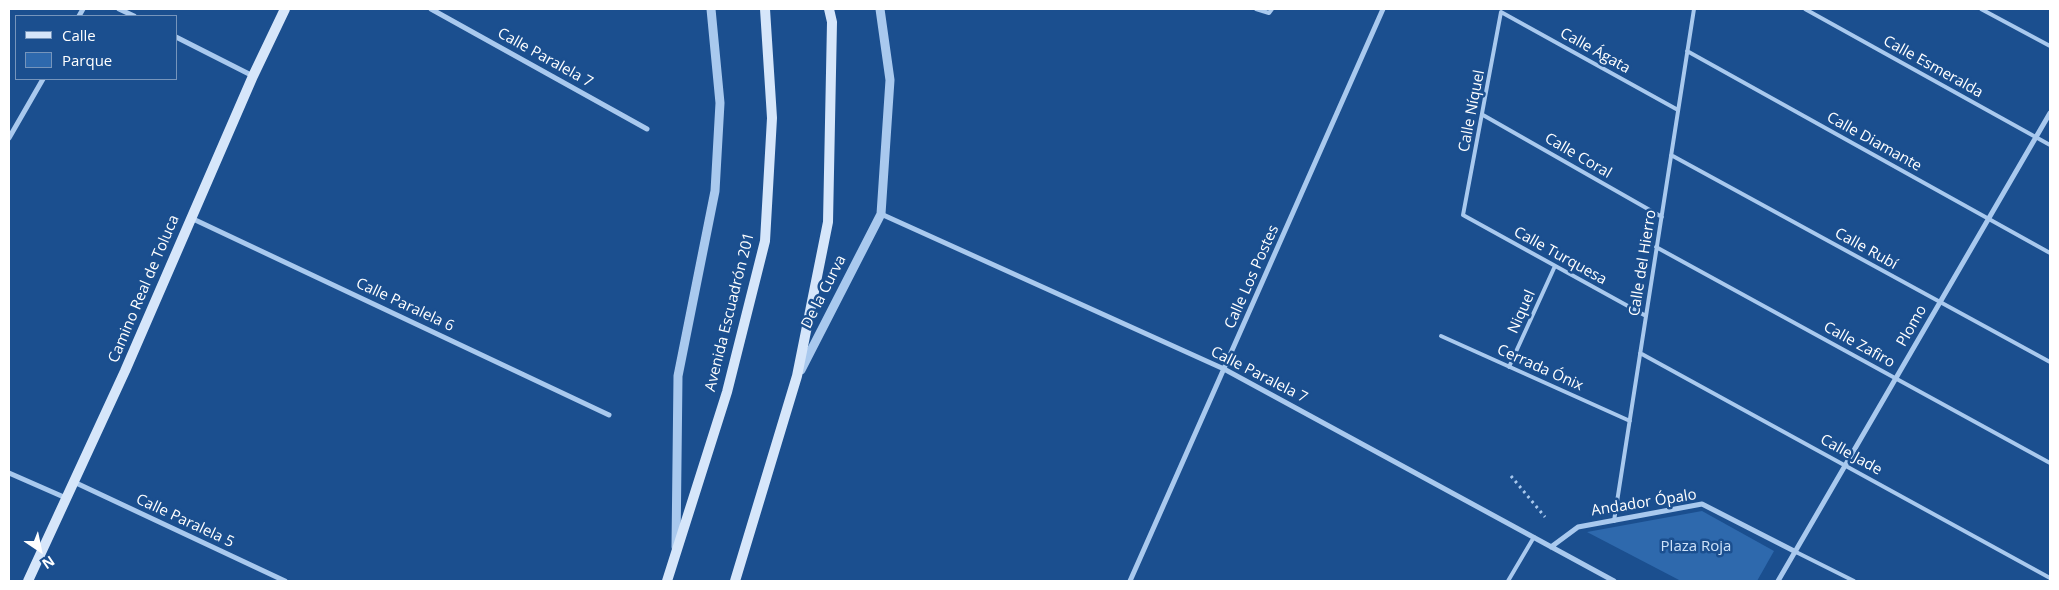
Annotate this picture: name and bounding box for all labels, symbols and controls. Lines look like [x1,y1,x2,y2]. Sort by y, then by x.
legend [15,15,178,80]
street label: Calle Paralela 7 [494,24,596,92]
street label: Calle Ágata [1557,24,1633,78]
text: Calle [62,25,96,45]
street label: Calle Esmeralda [1880,32,1986,102]
text: Parque [62,50,112,70]
street label: Calle Níquel [1455,68,1489,154]
street label: Calle Diamante [1823,108,1925,176]
street label: Calle Coral [1541,130,1615,182]
street label: Calle del Hierro [1626,208,1660,318]
street label: Camino Real de Toluca [105,213,183,365]
street label: Calle Los Postes [1221,222,1283,332]
street label: Calle Turquesa [1510,223,1610,289]
street label: Calle Rubí [1831,224,1901,274]
street label: Avenida Escuadrón 201 [702,231,758,393]
street label: De la Curva [798,252,850,332]
street label: Calle Paralela 6 [353,274,457,336]
street label: Niquel [1504,287,1540,337]
street label: Plomo [1893,302,1931,350]
street label: Calle Zafiro [1820,318,1898,372]
street label: Cerrada Ónix [1494,341,1586,395]
street label: Calle Paralela 7 [1208,343,1310,407]
street label: Calle Jade [1817,431,1885,479]
street label: Andador Ópalo [1590,486,1698,520]
street label: Calle Paralela 5 [133,490,237,552]
north arrow [15,525,65,575]
park label: Plaza Roja [1661,538,1731,556]
text: N [39,552,59,574]

